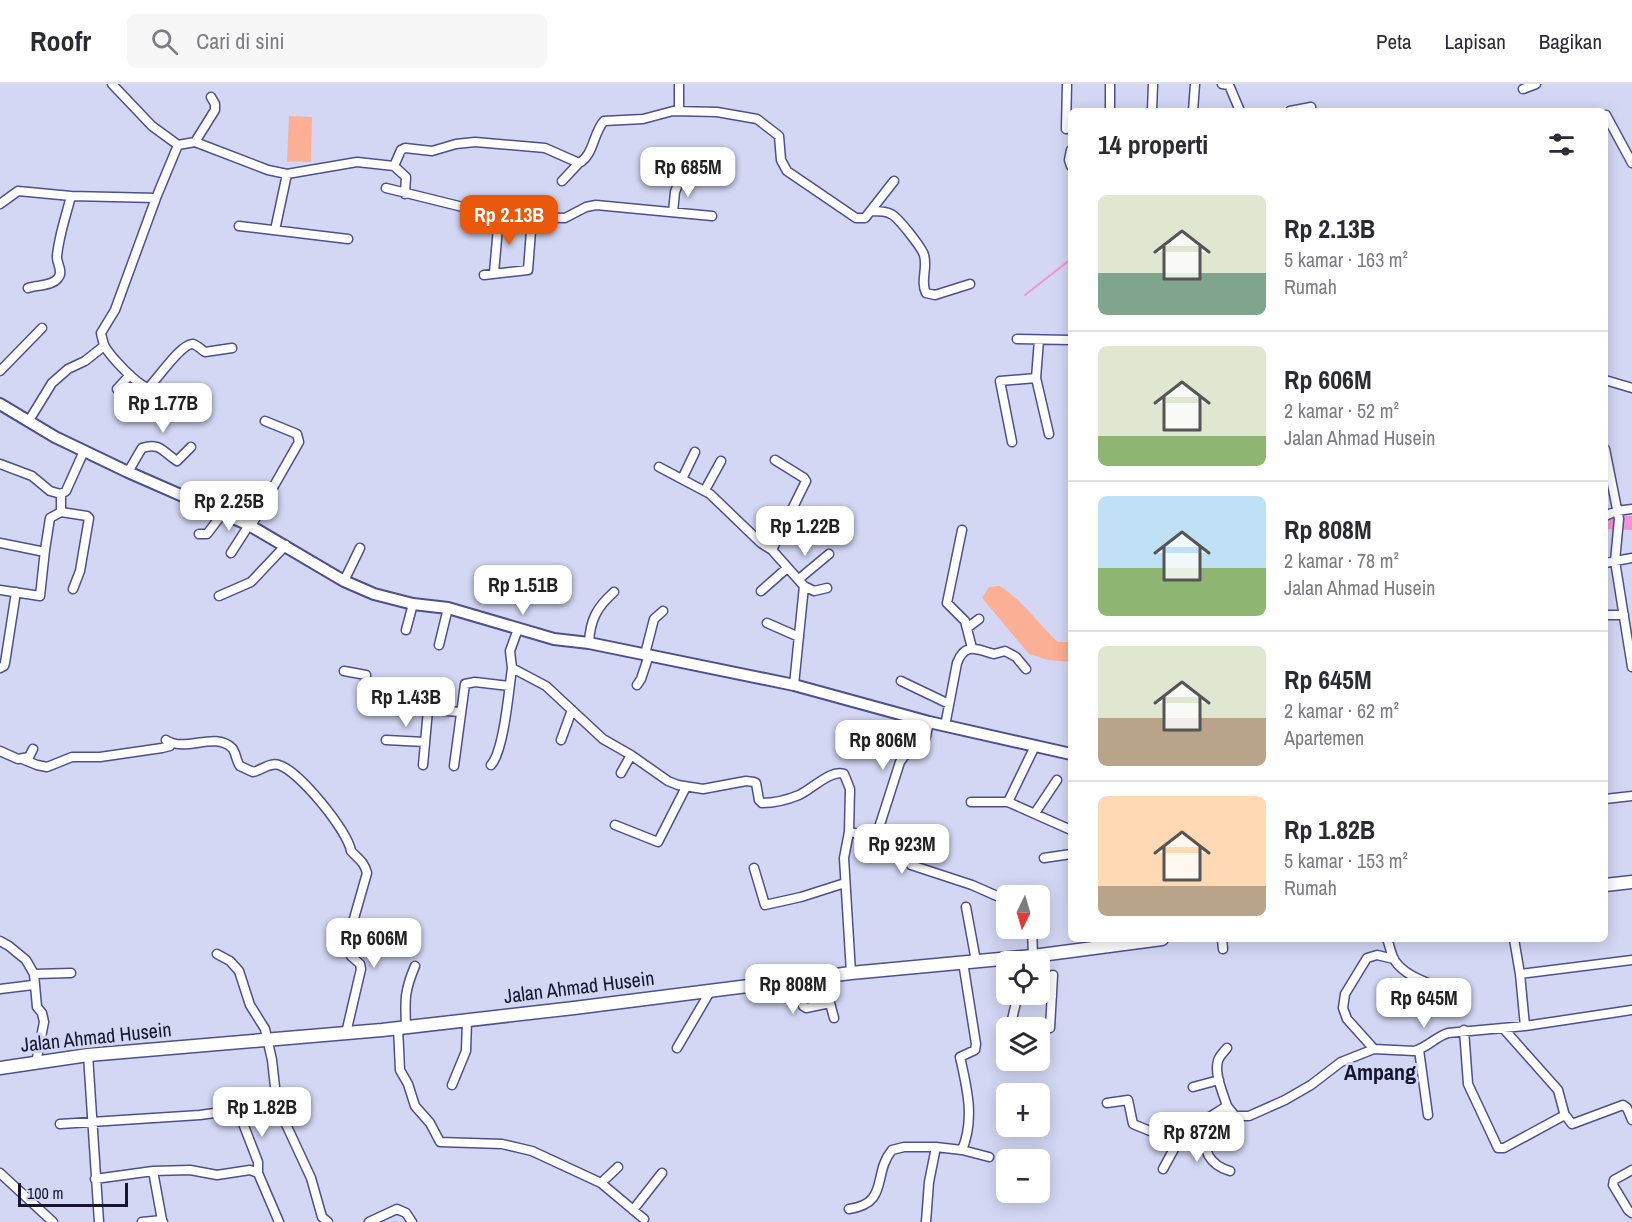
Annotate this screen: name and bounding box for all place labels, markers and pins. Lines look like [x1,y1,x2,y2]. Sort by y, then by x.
pin: Rp 685M [633,147,743,198]
pin: Rp 2.13B [447,195,571,246]
pin: Rp 1.77B [101,383,225,434]
pin: Rp 2.25B [167,481,291,532]
pin: Rp 1.22B [743,506,867,557]
pin: Rp 1.51B [461,565,585,616]
pin: Rp 1.43B [344,677,468,728]
pin: Rp 806M [828,720,938,771]
pin: Rp 923M [847,824,957,875]
pin: Rp 606M [319,918,429,969]
pin: Rp 808M [738,964,848,1015]
pin: Rp 645M [1369,978,1479,1029]
pin: Rp 1.82B [200,1087,324,1138]
pin: Rp 872M [1142,1112,1252,1163]

